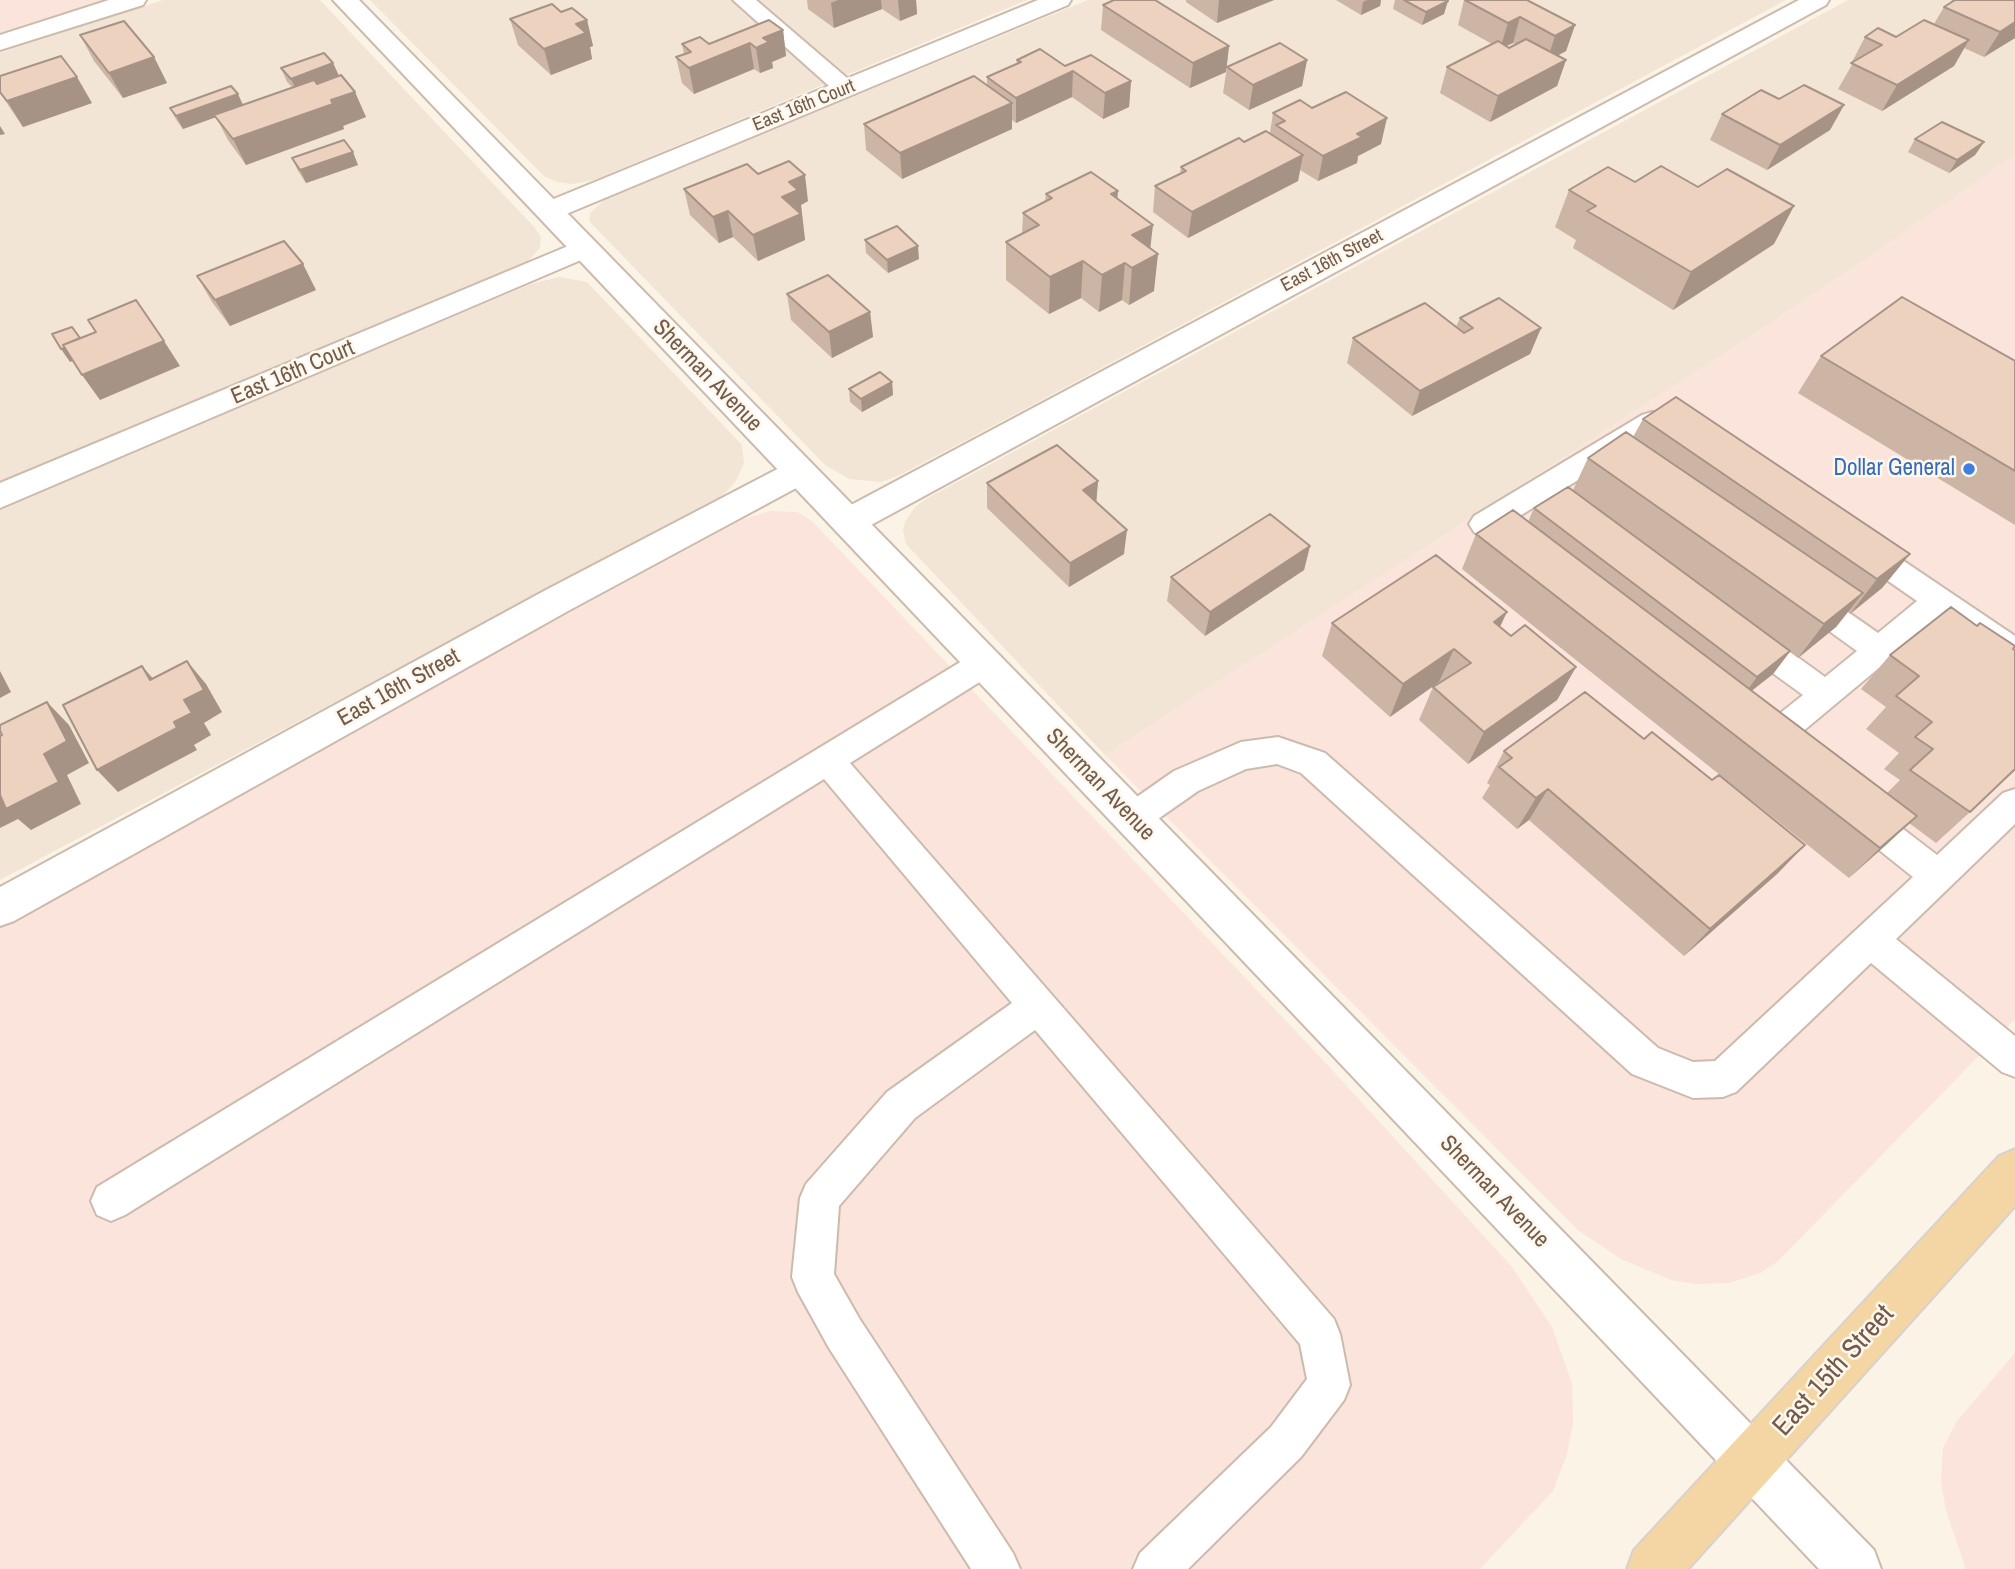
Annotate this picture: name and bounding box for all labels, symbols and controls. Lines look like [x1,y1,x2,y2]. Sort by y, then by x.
street label: East 16th Court [750,75,858,137]
street label: East 16th Street [1277,225,1387,297]
street label: Sherman Avenue [647,314,767,438]
street label: East 16th Court [227,335,359,411]
place label: Dollar General [1833,455,1955,483]
marker: Dollar General [1961,461,1977,477]
street label: East 16th Street [333,643,465,733]
street label: Sherman Avenue [1040,723,1160,847]
street label: Sherman Avenue [1434,1130,1554,1254]
street label: East 15th Street [1766,1299,1902,1443]

